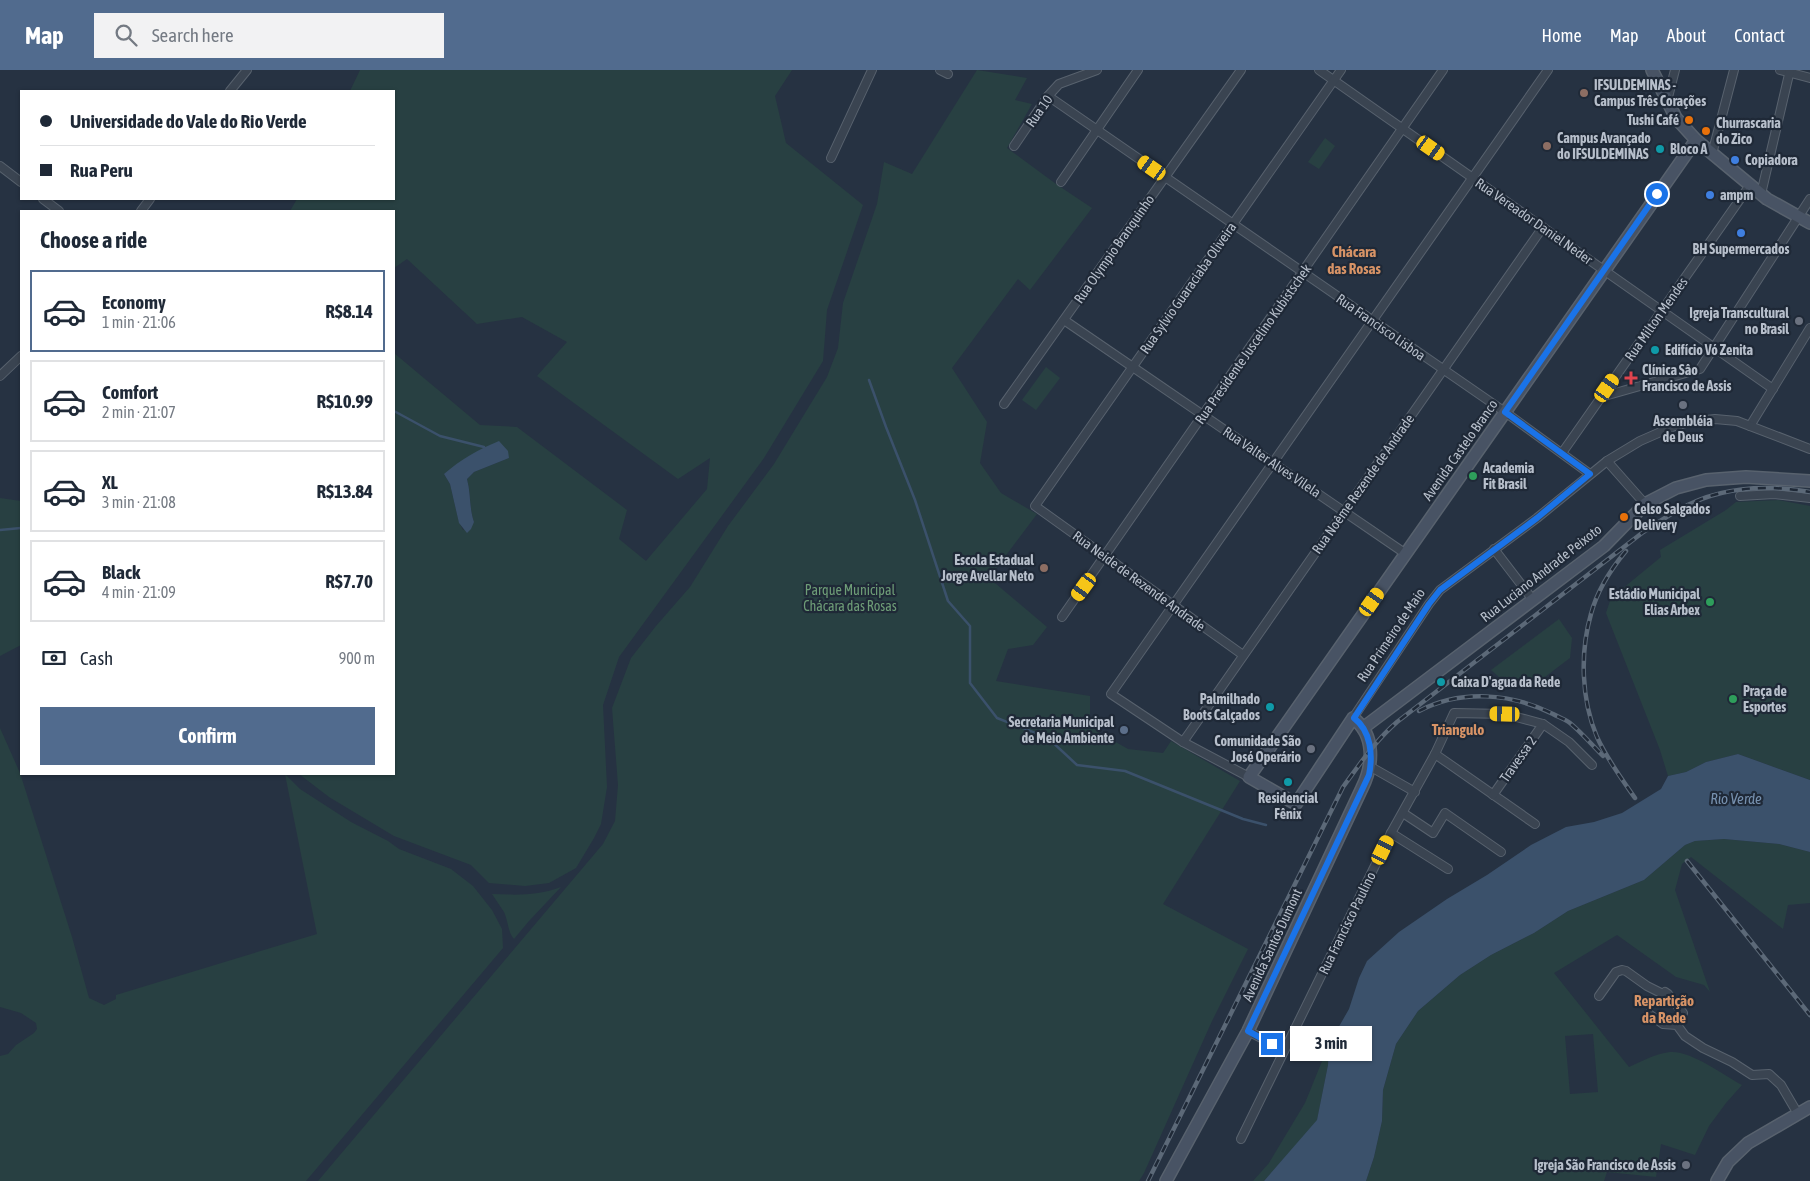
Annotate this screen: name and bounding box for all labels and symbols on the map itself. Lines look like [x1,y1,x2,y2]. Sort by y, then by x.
place label: IFSULDEMINAS - Campus Três Corações [1594,77,1706,109]
marker: IFSULDEMINAS - Campus Três Corações [1578,87,1590,99]
street label: Rua 10 [1022,92,1056,130]
place label: Tushi Café [1627,112,1679,128]
marker: Tushi Café [1683,114,1695,126]
place label: Churrascaria do Zico [1716,115,1781,147]
marker: Churrascaria do Zico [1700,125,1712,137]
place label: Campus Avançado do IFSULDEMINAS [1557,130,1651,162]
car [1414,133,1447,163]
marker: Campus Avançado do IFSULDEMINAS [1541,140,1553,152]
place label: Bloco A [1670,141,1707,157]
marker: Bloco A [1654,143,1666,155]
place label: Copiadora [1745,152,1798,168]
car [1135,153,1168,183]
marker: Copiadora [1729,154,1741,166]
street label: Rua Vereador Daniel Neder [1472,175,1596,268]
route start [1646,183,1668,205]
place label: ampm [1720,187,1753,203]
marker: ampm [1704,189,1716,201]
street label: Rua Olympio Branquinho [1071,192,1157,306]
street label: Rua Sylvio Guaraciaba Oliveira [1137,219,1239,357]
marker: BH Supermercados [1735,227,1747,239]
place label: BH Supermercados [1693,241,1789,257]
district label: Chácara das Rosas [1327,243,1381,277]
street label: Rua Presidente Juscelino Kubistschek [1192,261,1314,427]
street label: Rua Milton Mendes [1621,274,1691,364]
street label: Rua Francisco Lisboa [1333,290,1429,364]
place label: Igreja Transcultural no Brasil [1689,305,1789,337]
marker: Igreja Transcultural no Brasil [1793,315,1805,327]
place label: Edifício Vó Zenita [1665,342,1753,358]
marker: Edifício Vó Zenita [1649,344,1661,356]
place label: Clínica Sâo Francisco de Assis [1642,362,1731,394]
car [1592,371,1621,405]
marker: Clínica Sâo Francisco de Assis [1624,371,1638,385]
street label: Avenida Castelo Branco [1419,396,1501,504]
marker: Assembléia de Deus [1677,399,1689,411]
street label: Rua Noême Rezende de Andrade [1309,411,1417,557]
place label: Assembléia de Deus [1652,413,1713,445]
street label: Rua Valter Alves Vilela [1220,423,1324,501]
place label: Academia Fit Brasil [1482,460,1535,492]
marker: Academia Fit Brasil [1467,470,1479,482]
place label: Celso Salgados Delivery [1634,501,1710,533]
marker: Celso Salgados Delivery [1618,511,1630,523]
street label: Rua Luciano Andrade Peixoto [1477,521,1605,625]
street label: Rua Neide de Rezende Andrade [1070,528,1208,634]
place label: Escola Estadual Jorge Avellar Neto [940,552,1034,584]
marker: Escola Estadual Jorge Avellar Neto [1038,562,1050,574]
car [1069,570,1098,604]
park label: Parque Municipal Chácara das Rosas [803,582,897,614]
street label: Rua Primeiro de Maio [1354,585,1428,685]
car [1357,585,1386,619]
place label: Estádio Municipal Elias Arbex [1609,586,1700,618]
marker: Estádio Municipal Elias Arbex [1704,596,1716,608]
place label: Caixa D'agua da Rede [1451,674,1560,690]
marker: Caixa D'agua da Rede [1435,676,1447,688]
place label: Praça de Esportes [1743,683,1787,715]
place label: Palmilhado Boots Calçados [1183,691,1260,723]
marker: Praça de Esportes [1727,693,1739,705]
marker: Palmilhado Boots Calçados [1264,701,1276,713]
car [1489,706,1520,722]
place label: Secretaria Municipal de Meio Ambiente [1008,714,1114,746]
district label: Triangulo [1432,721,1484,738]
marker: Secretaria Municipal de Meio Ambiente [1118,724,1130,736]
place label: Comunidade São José Operário [1214,733,1301,765]
street label: Travessa 2 [1496,733,1540,785]
marker: Comunidade São José Operário [1305,743,1317,755]
marker: Residencial Fênix [1282,776,1294,788]
place label: Residencial Fênix [1258,790,1318,822]
water label: Rio Verde [1710,790,1762,807]
car [1369,833,1396,867]
street label: Rua Francisco Paulino [1315,869,1379,977]
street label: Avenida Santos Dumont [1239,886,1305,1004]
district label: Repartição da Rede [1634,992,1694,1026]
callout: 3 min [1290,1026,1372,1062]
route end [1261,1033,1283,1055]
place label: Igreja São Francisco de Assis [1534,1157,1676,1173]
marker: Igreja São Francisco de Assis [1680,1159,1692,1171]

